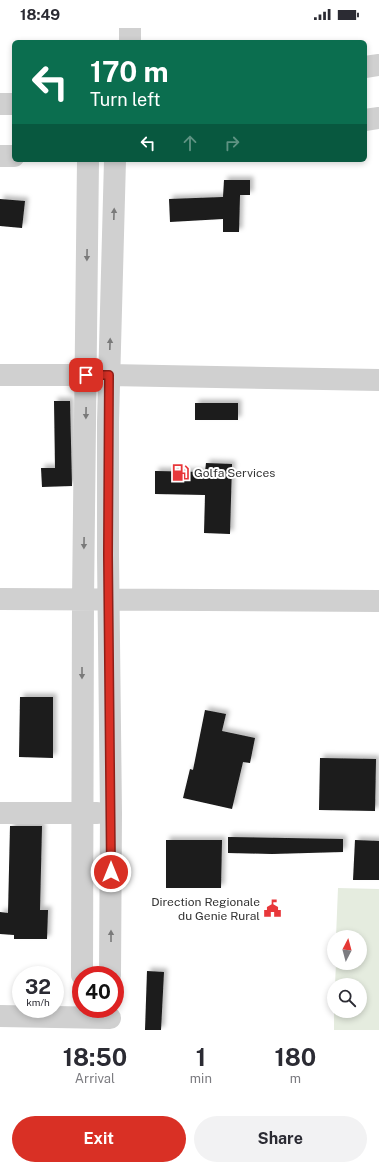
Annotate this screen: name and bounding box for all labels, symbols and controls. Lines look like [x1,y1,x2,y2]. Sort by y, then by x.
text: 18:49 [20,6,60,23]
text: 170 m [90,55,169,88]
icon: left [24,56,76,108]
text: Turn left [90,89,160,110]
icon: left [137,132,159,154]
icon: ahead [179,132,201,154]
icon: right [221,132,243,154]
one-way arrow [111,207,117,220]
one-way arrow [84,249,90,262]
one-way arrow [107,337,113,350]
pin [69,358,103,392]
icon: arrive [75,364,97,386]
one-way arrow [82,407,89,419]
fuel station icon: Golfa Services [171,463,191,483]
place label: Golfa Services [194,466,275,480]
one-way arrow [80,537,87,549]
one-way arrow [79,667,85,680]
position arrow [90,851,132,893]
place label: Direction Regionale du Genie Rural [151,895,260,923]
public building icon: Direction Regionale du Genie Rural [263,899,283,919]
one-way arrow [108,929,114,942]
north arrow [327,930,367,970]
map controls [327,930,367,1018]
speed limit sign: 40 [72,966,124,1018]
text: 32 [25,975,51,999]
button: search [327,978,367,1018]
text: km/h [26,996,50,1008]
text: 18:50 [63,1043,127,1071]
text: 1 [196,1043,206,1071]
text: 180 [275,1043,316,1071]
text: Arrival [75,1071,115,1086]
text: min [190,1071,212,1086]
text: m [290,1071,301,1086]
button: Exit [12,1116,186,1162]
button: Share [194,1116,367,1162]

